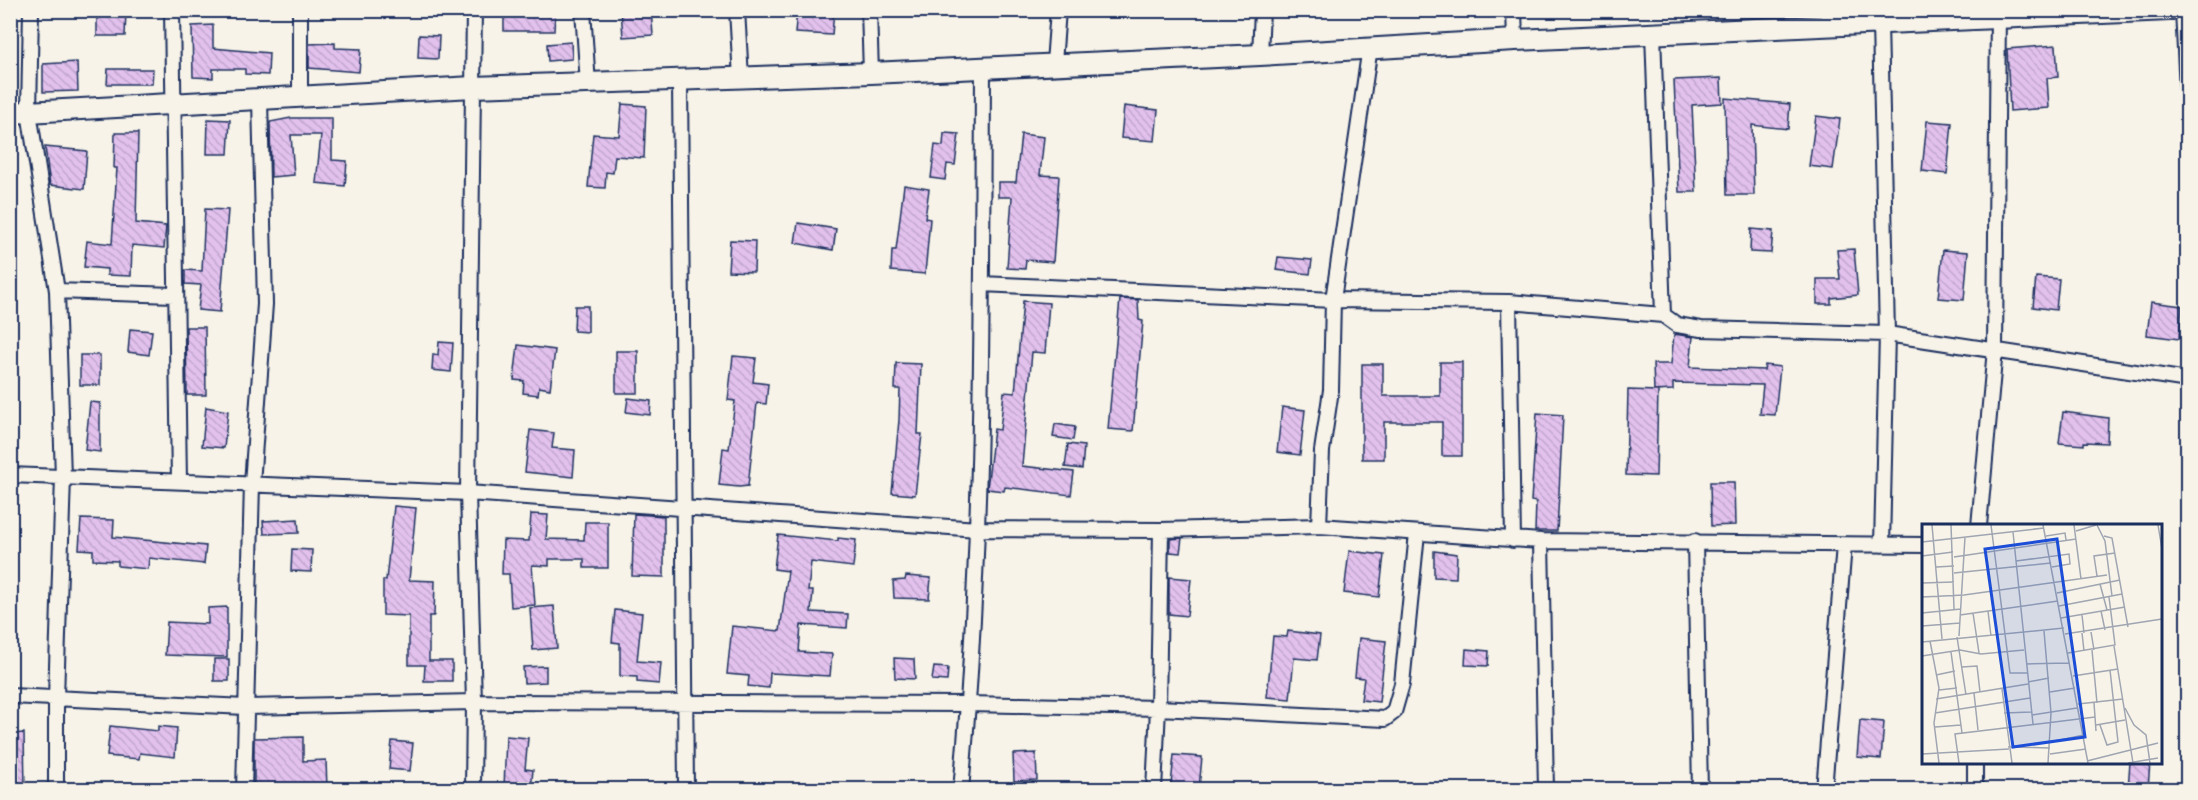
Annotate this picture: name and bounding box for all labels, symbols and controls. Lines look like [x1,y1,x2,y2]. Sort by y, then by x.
inset map [1922,524,2162,764]

